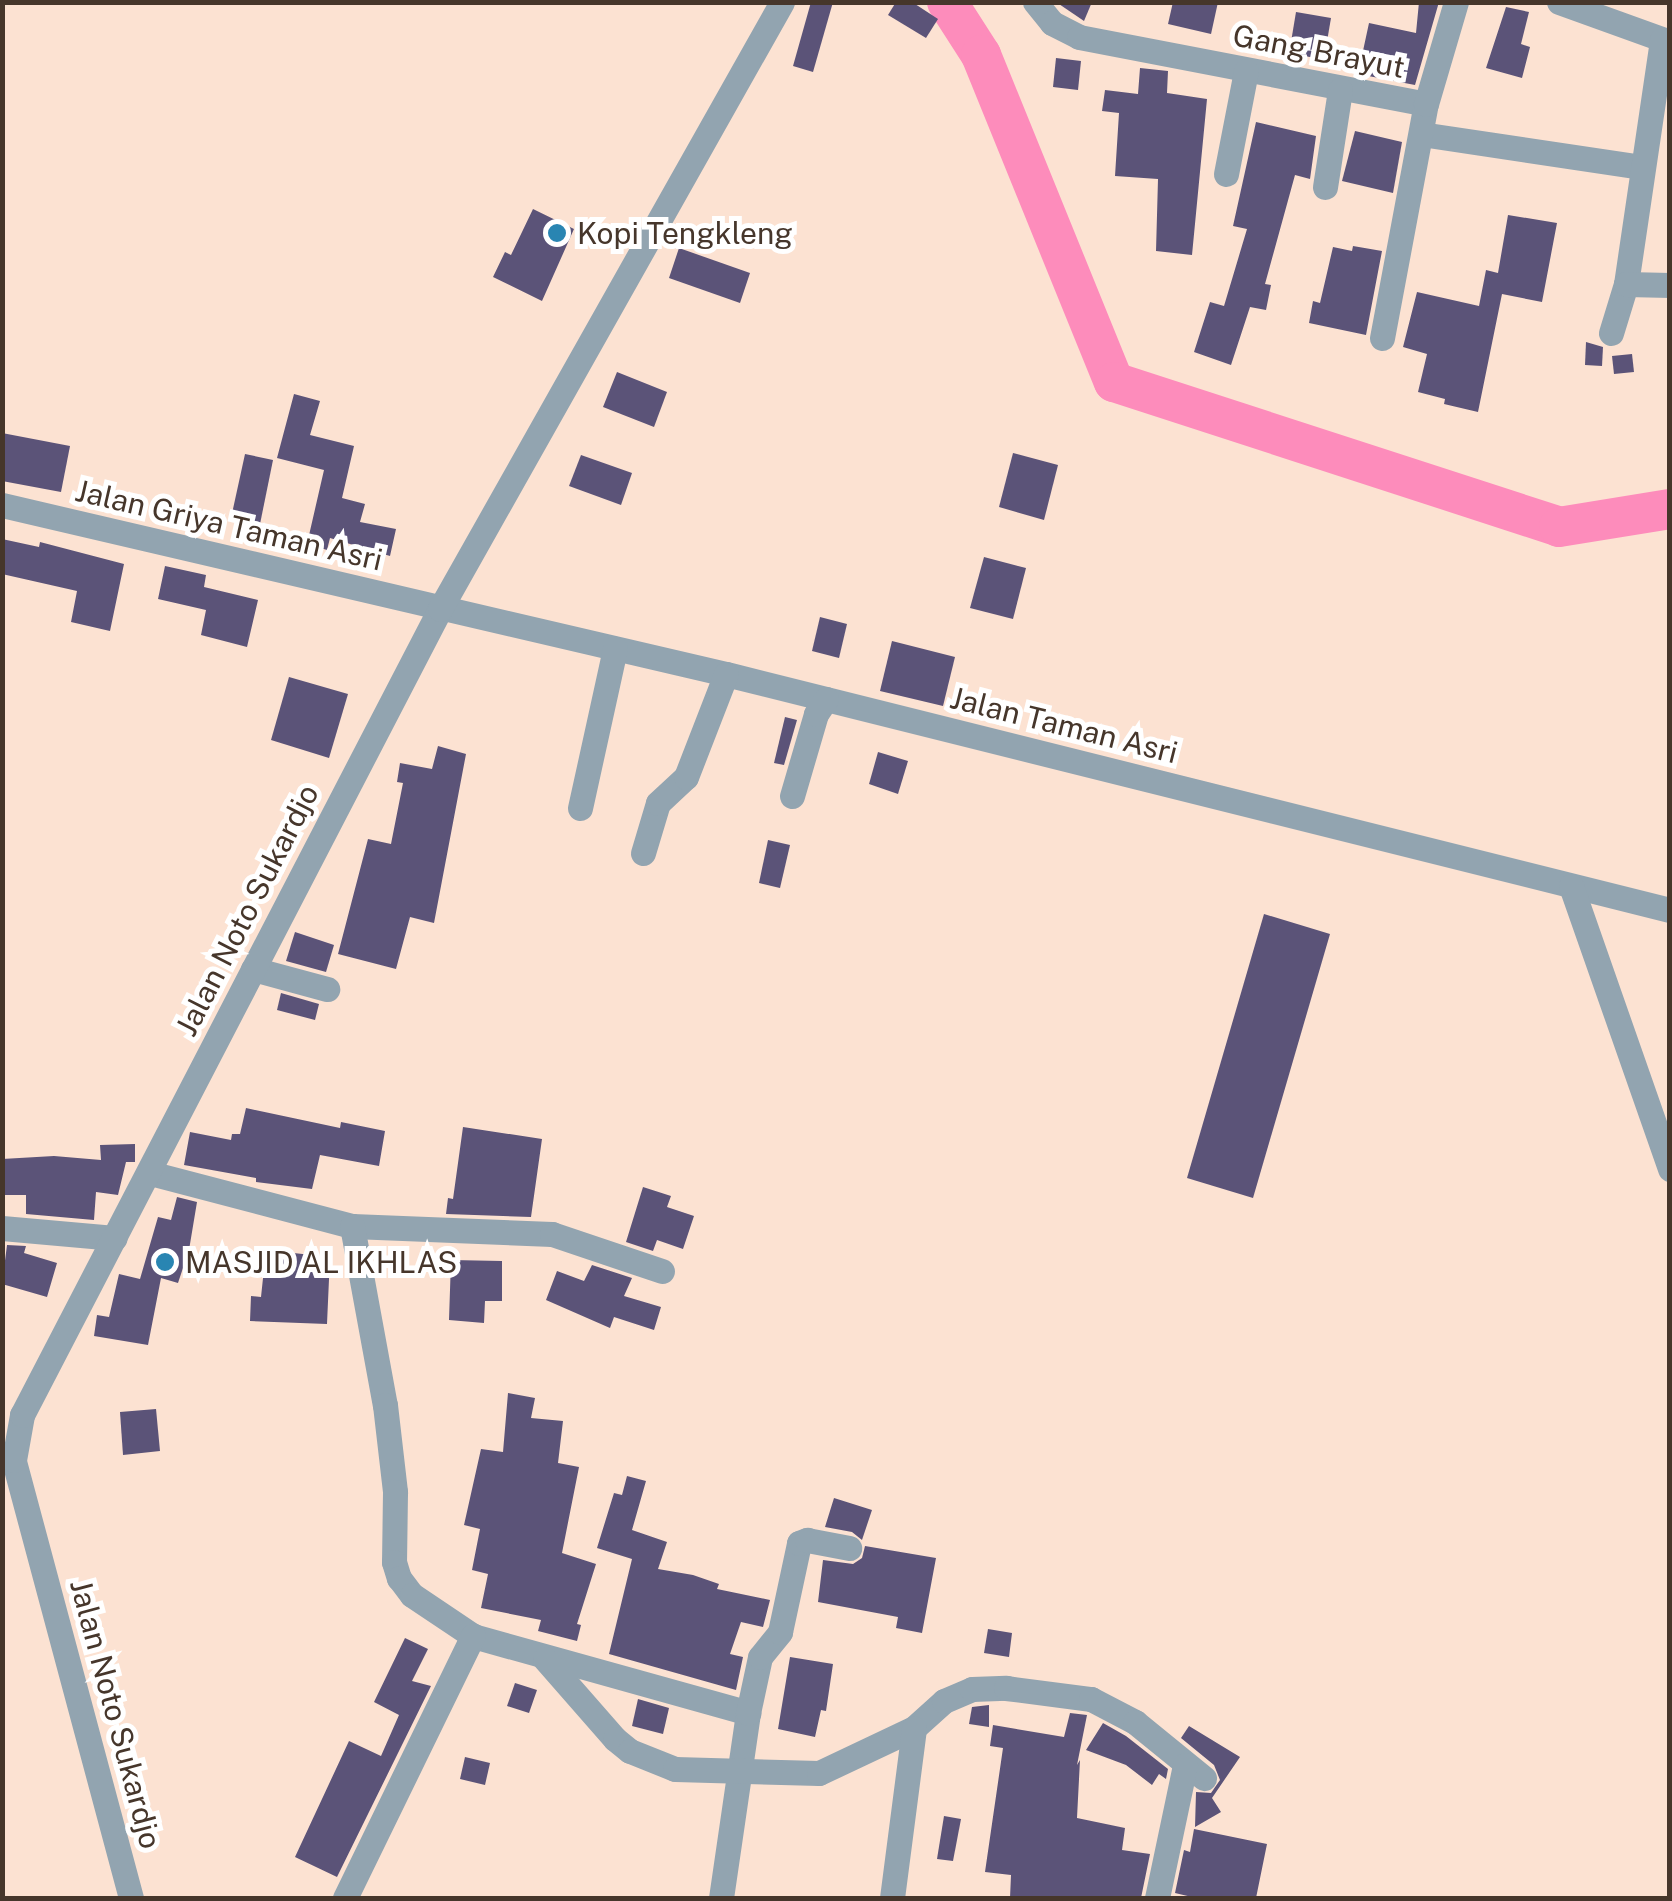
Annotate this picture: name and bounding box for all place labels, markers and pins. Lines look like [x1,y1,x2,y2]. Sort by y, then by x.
place label: Kopi Tengkleng [577,215,793,251]
marker: Kopi Tengkleng [546,222,568,244]
place label: MASJID AL IKHLAS [185,1244,457,1280]
marker: MASJID AL IKHLAS [154,1251,176,1273]

